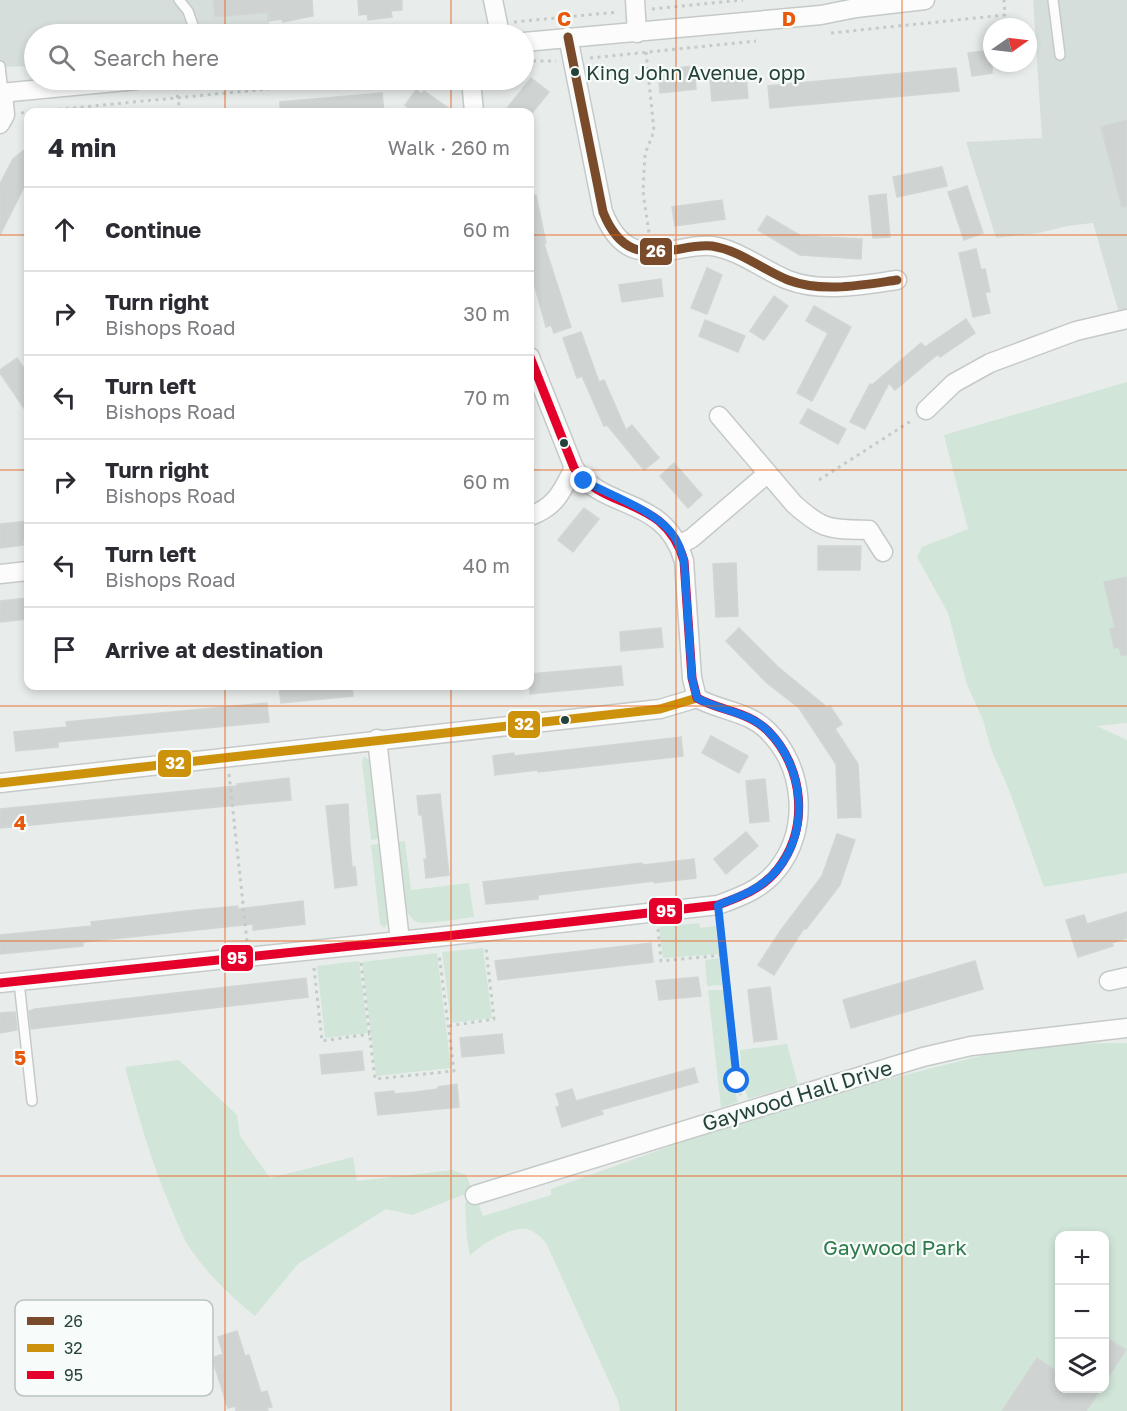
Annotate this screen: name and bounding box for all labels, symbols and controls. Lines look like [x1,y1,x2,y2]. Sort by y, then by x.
text: C [557,6,571,30]
text: D [782,6,796,30]
north arrow [983,18,1037,72]
search box [24,24,534,90]
icon: search [45,41,78,74]
text: Search here [93,44,219,71]
place label: King John Avenue, opp [586,60,805,84]
marker: King John Avenue, opp [569,66,581,78]
text: 4 min [48,132,116,163]
text: Walk · 260 m [388,135,510,159]
icon: ahead [48,213,81,246]
text: Continue [105,216,201,243]
text: 60 m [463,217,510,241]
line badge: 26 [639,237,673,266]
text: 26 [646,241,666,261]
text: Turn right [105,288,209,315]
icon: right [48,297,81,330]
text: 30 m [463,301,510,325]
text: Bishops Road [105,315,236,339]
text: Turn left [105,372,196,399]
icon: left [48,381,81,414]
text: 70 m [464,385,510,409]
text: Bishops Road [105,399,236,423]
unlabelled marker [558,437,570,449]
text: Turn right [105,456,209,483]
icon: right [48,465,81,498]
route end [570,467,596,493]
text: 60 m [463,469,510,493]
text: Bishops Road [105,483,236,507]
text: Turn left [105,540,196,567]
icon: left [48,549,81,582]
text: 40 m [463,553,510,577]
text: Bishops Road [105,567,236,591]
icon: arrive [48,633,81,666]
text: Arrive at destination [105,636,323,663]
line badge: 32 [507,710,541,739]
text: 32 [514,714,534,734]
unlabelled marker [559,714,571,726]
line badge: 32 [157,749,192,778]
text: 32 [165,753,185,773]
text: 4 [14,810,26,834]
line badge: 95 [648,897,683,925]
text: 95 [656,901,676,921]
line badge: 95 [220,944,254,972]
text: 95 [227,948,247,968]
text: 5 [14,1045,26,1069]
street label: Gaywood Hall Drive [699,1054,895,1136]
route start [723,1067,749,1093]
map controls [1055,1231,1109,1393]
button: + [1055,1231,1109,1285]
park label: Gaywood Park [823,1234,967,1260]
button: − [1055,1285,1109,1339]
legend [15,1300,213,1396]
text: 26 [64,1311,83,1331]
text: 32 [64,1338,83,1358]
button: layers [1055,1339,1109,1393]
text: 95 [64,1365,83,1385]

